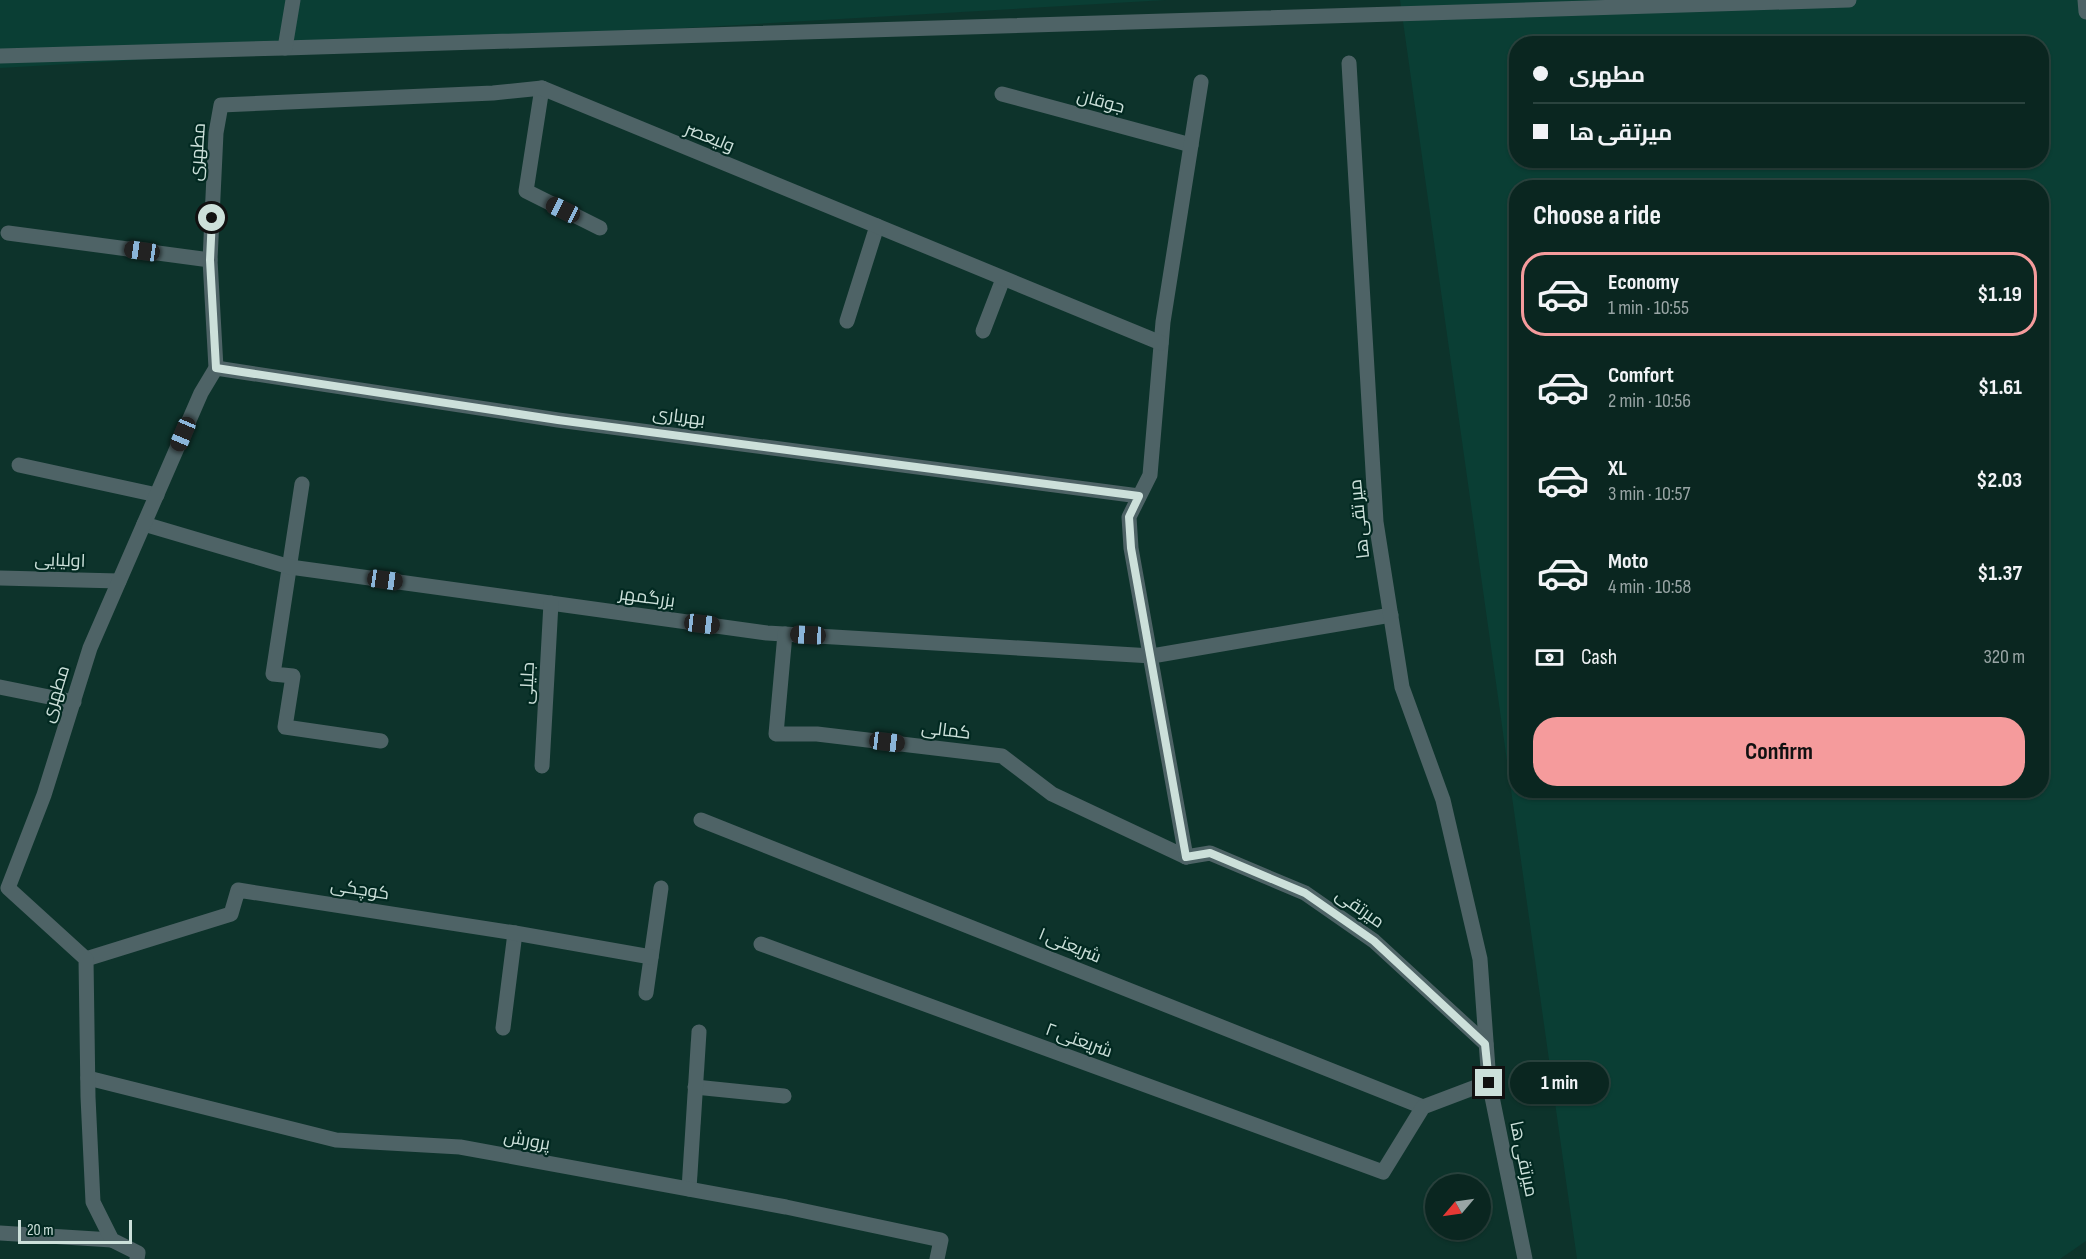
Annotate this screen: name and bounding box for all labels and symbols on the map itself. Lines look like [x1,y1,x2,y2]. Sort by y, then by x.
street label: جوقان [1075,85,1127,118]
street label: ولیعصر [681,118,738,157]
street label: مطهری [185,122,210,182]
car [543,194,583,226]
route start [198,204,225,231]
car [123,240,161,262]
street label: بهریاری [651,403,707,430]
car [168,414,198,454]
street label: میر تقی ها [1345,478,1374,560]
street label: اولیایی [34,549,86,572]
car [366,569,404,591]
street label: بزرگمهر [616,583,676,612]
car [683,613,721,635]
car [790,625,826,645]
street label: جلیلی [516,661,539,705]
street label: مطهری [37,663,74,725]
street label: کمالی [920,717,972,744]
car [868,731,906,753]
street label: کوچکی [329,874,391,905]
street label: میرتقی [1331,884,1388,933]
street label: شریعتی ۱ [1035,923,1104,968]
street label: شریعتی ۲ [1042,1019,1115,1062]
callout: 1 min [1510,1062,1609,1104]
route end [1475,1069,1502,1096]
street label: میرتقی ها [1505,1119,1542,1199]
street label: پرورش [502,1126,552,1156]
north arrow [1425,1174,1491,1240]
scale bar [18,1217,132,1244]

